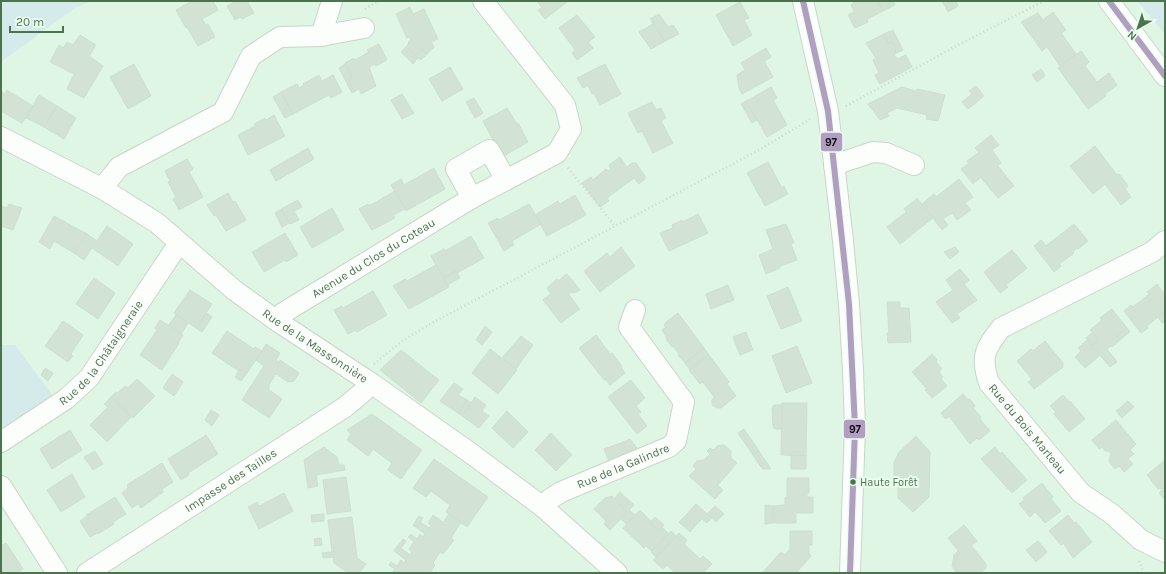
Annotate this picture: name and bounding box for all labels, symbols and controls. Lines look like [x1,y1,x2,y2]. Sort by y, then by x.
scale bar [10,8,63,34]
north arrow [1118,8,1158,48]
text: 20 m [16,15,44,29]
text: N [1125,28,1139,43]
line badge: 97 [820,132,843,152]
text: 97 [825,136,838,149]
street label: Avenue du Clos du Coteau [309,215,438,301]
street label: Rue de la Châtaigneraie [57,298,146,409]
street label: Rue de la Massonnière [260,306,370,386]
street label: Rue du Bois Marteau [986,381,1069,477]
line badge: 97 [843,419,866,439]
text: 97 [849,423,862,436]
street label: Rue de la Galindre [575,441,671,492]
street label: Impasse des Tailles [182,446,279,515]
place label: Haute Forêt [860,476,918,489]
marker: Haute Forêt [848,477,858,487]

